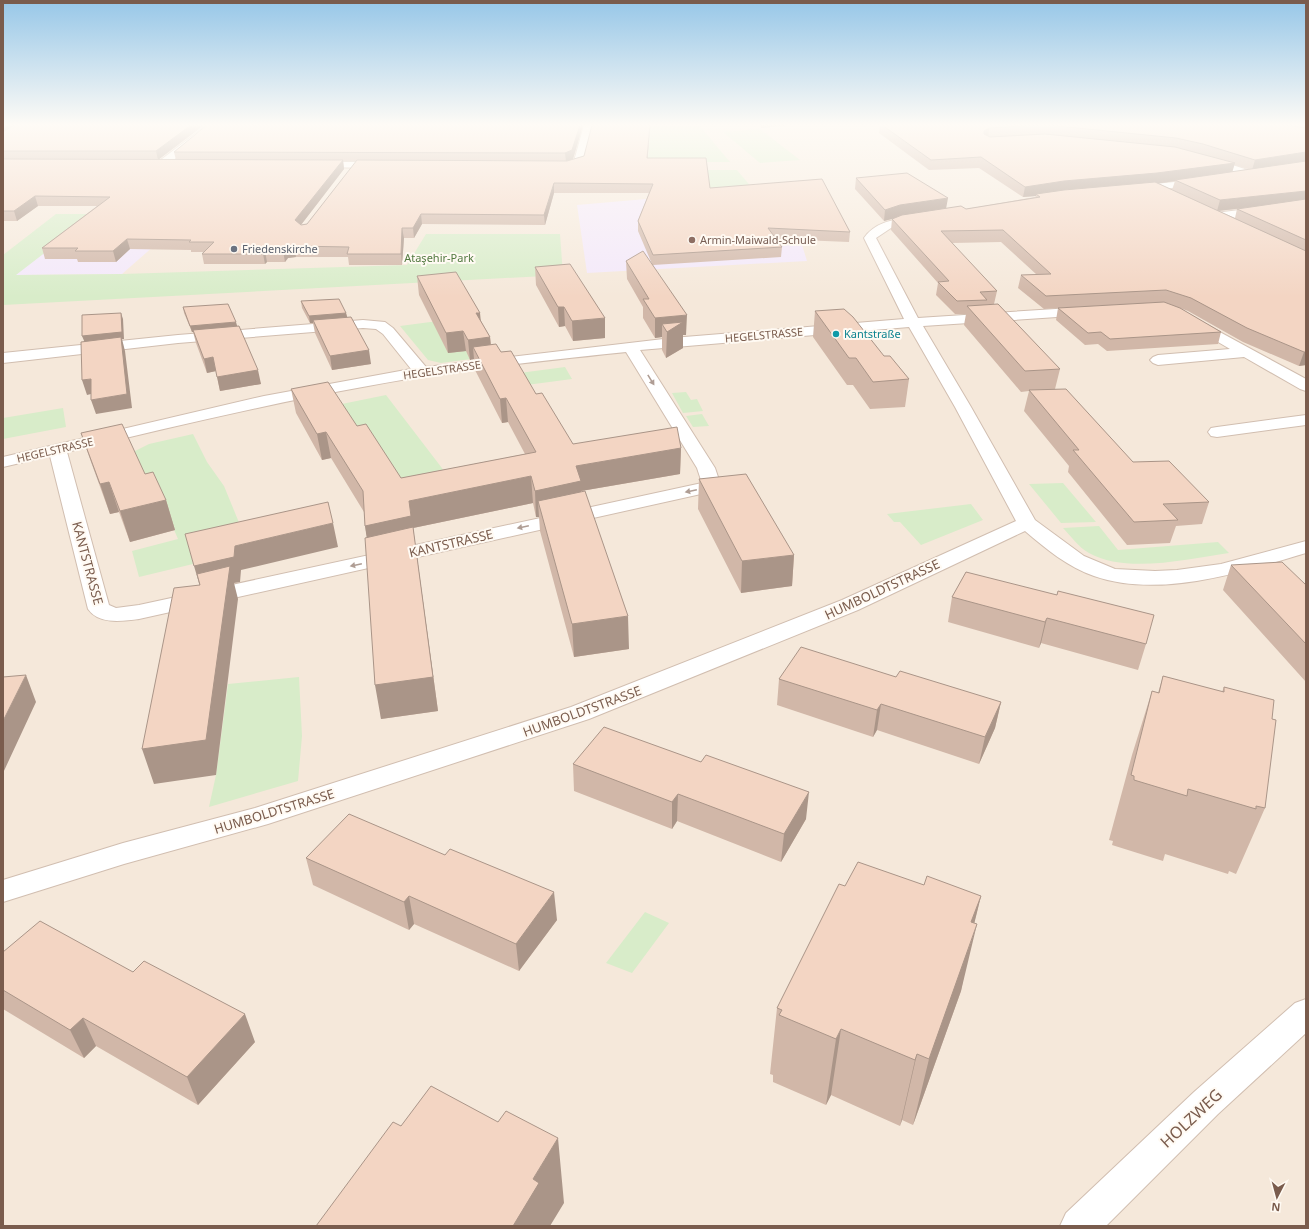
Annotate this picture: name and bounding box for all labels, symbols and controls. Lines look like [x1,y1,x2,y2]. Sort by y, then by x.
place label: Armin-Maiwald-Schule [700,232,816,247]
marker: Armin-Maiwald-Schule [687,235,697,245]
place label: Friedenskirche [242,241,318,256]
marker: Friedenskirche [229,244,239,254]
park label: Ataşehir-Park [404,250,474,265]
street label: HEGELSTRASSE [724,324,804,345]
place label: Kantstraße [844,326,901,341]
marker: Kantstraße [831,329,841,339]
street label: HEGELSTRASSE [402,357,482,382]
one-way arrow [648,374,655,386]
street label: HEGELSTRASSE [15,433,95,466]
one-way arrow [685,488,698,494]
street label: KANTSTRASSE [68,519,108,607]
street label: KANTSTRASSE [407,525,495,561]
one-way arrow [517,525,529,531]
street label: HUMBOLDTSTRASSE [822,554,942,624]
one-way arrow [349,563,362,569]
street label: HUMBOLDTSTRASSE [520,681,644,741]
street label: HUMBOLDTSTRASSE [212,784,336,838]
street label: HOLZWEG [1155,1084,1227,1152]
north arrow [1257,1177,1297,1217]
text: N [1271,1200,1281,1215]

